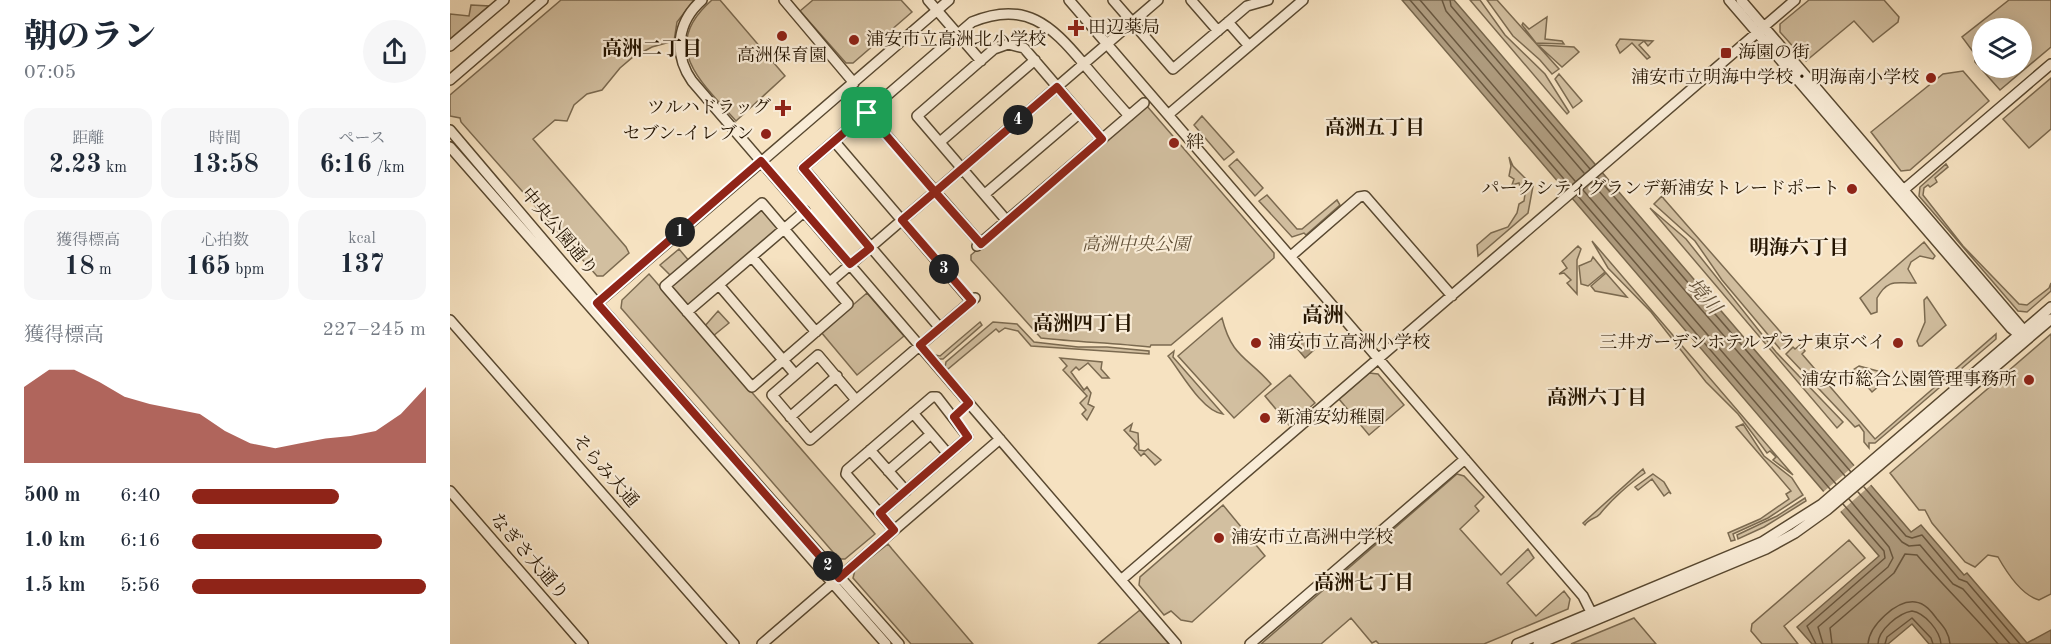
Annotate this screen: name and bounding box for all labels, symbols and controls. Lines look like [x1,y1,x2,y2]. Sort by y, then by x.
place label: 田辺薬局 [1088,17,1160,37]
map controls [1972,18,2032,78]
button: layers [1972,18,2032,78]
button: share [363,20,426,83]
marker: 田辺薬局 [1069,21,1083,35]
text: 朝のラン [24,22,156,55]
marker: 高洲保育園 [775,29,789,43]
place label: 浦安市立高洲北小学校 [866,29,1046,49]
marker: 浦安市立高洲北小学校 [847,33,861,47]
district label: 高洲二丁目 [602,38,702,60]
place label: 海園の街 [1738,42,1810,62]
place label: 高洲保育園 [737,45,827,65]
marker: 海園の街 [1719,46,1733,60]
text: 07:05 [24,63,76,83]
place label: 浦安市立明海中学校・明海南小学校 [1631,67,1919,87]
marker: 浦安市立明海中学校・明海南小学校 [1924,71,1938,85]
pin [841,87,892,138]
icon: arrive [850,96,883,129]
place label: ツルハドラッグ [647,98,771,117]
marker: ツルハドラッグ [776,101,790,115]
pin: 4 [1003,105,1033,135]
text: 4 [1013,112,1023,128]
district label: 高洲五丁目 [1325,117,1425,139]
place label: セブン-イレブン [623,124,754,143]
marker: セブン-イレブン [759,127,773,141]
text: 距離 [72,131,104,147]
text: 時間 [209,131,241,147]
text: ペース [338,131,386,147]
place label: 絆 [1186,132,1204,152]
marker: 絆 [1167,136,1181,150]
text: 2.23 [49,152,102,178]
text: 13:58 [191,152,259,178]
text: 6:16 [319,152,372,178]
text: km [102,160,127,176]
text: /km [372,160,405,176]
place label: パークシティグランデ新浦安トレードポート [1481,178,1840,198]
marker: パークシティグランデ新浦安トレードポート [1845,182,1859,196]
street label: 中央公園通り [517,184,602,279]
pin: 1 [665,217,695,247]
text: 1 [675,224,685,240]
text: kcal [348,231,376,247]
text: 獲得標高 [56,233,120,249]
text: 心拍数 [201,233,249,249]
park label: 高洲中央公園 [1082,234,1193,254]
district label: 明海六丁目 [1749,237,1849,259]
text: 137 [339,252,385,278]
text: 18 [64,254,94,280]
text: 165 [186,254,231,280]
pin: 3 [929,254,959,284]
text: 3 [939,261,949,277]
text: m [94,262,112,278]
text: bpm [231,262,264,278]
water label: 境川 [1682,274,1726,320]
district label: 高洲 [1302,304,1344,327]
district label: 高洲四丁目 [1033,313,1133,335]
text: 227–245 m [323,320,426,340]
text: 獲得標高 [24,326,104,346]
place label: 浦安市立高洲小学校 [1268,332,1430,352]
place label: 三井ガーデンホテルプラナ東京ベイ [1599,332,1886,352]
marker: 浦安市立高洲小学校 [1249,336,1263,350]
marker: 三井ガーデンホテルプラナ東京ベイ [1891,336,1905,350]
place label: 浦安市総合公園管理事務所 [1801,369,2017,389]
marker: 浦安市総合公園管理事務所 [2022,373,2036,387]
district label: 高洲六丁目 [1547,387,1647,409]
place label: 新浦安幼稚園 [1277,407,1385,427]
marker: 新浦安幼稚園 [1258,411,1272,425]
street label: そらみ大通 [569,430,643,511]
text: 500 m [24,486,80,506]
text: 6:40 [120,486,160,506]
street label: なぎさ大通り [487,509,573,604]
place label: 浦安市立高洲中学校 [1231,527,1393,547]
text: 1.0 km [24,531,86,551]
text: 6:16 [120,531,160,551]
marker: 浦安市立高洲中学校 [1212,531,1226,545]
pin: 2 [813,551,843,581]
text: 2 [823,558,833,574]
district label: 高洲七丁目 [1314,572,1414,594]
text: 1.5 km [24,576,86,596]
text: 5:56 [120,576,160,596]

